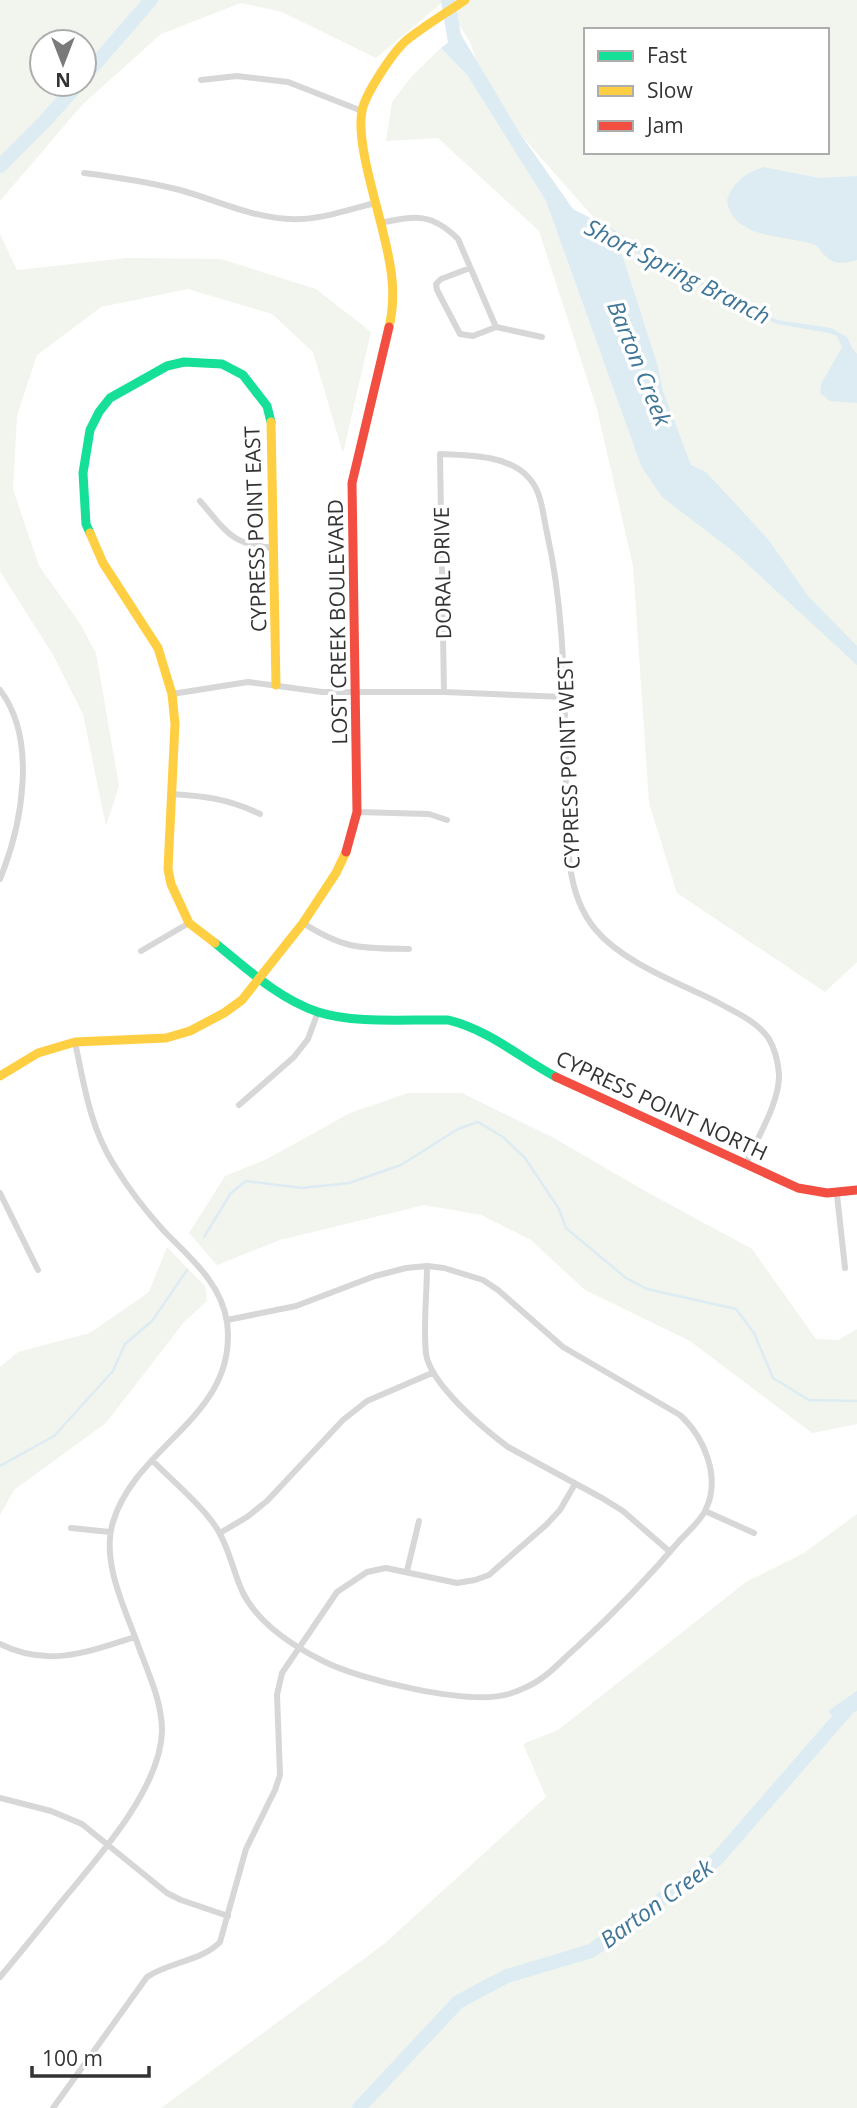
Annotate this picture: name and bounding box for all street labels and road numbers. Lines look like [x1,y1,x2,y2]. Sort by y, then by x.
street label: CYPRESS POINT EAST [237,425,273,633]
street label: LOST CREEK BOULEVARD [321,499,353,745]
street label: DORAL DRIVE [427,507,457,639]
street label: CYPRESS POINT WEST [550,656,586,870]
street label: CYPRESS POINT NORTH [552,1044,772,1166]

